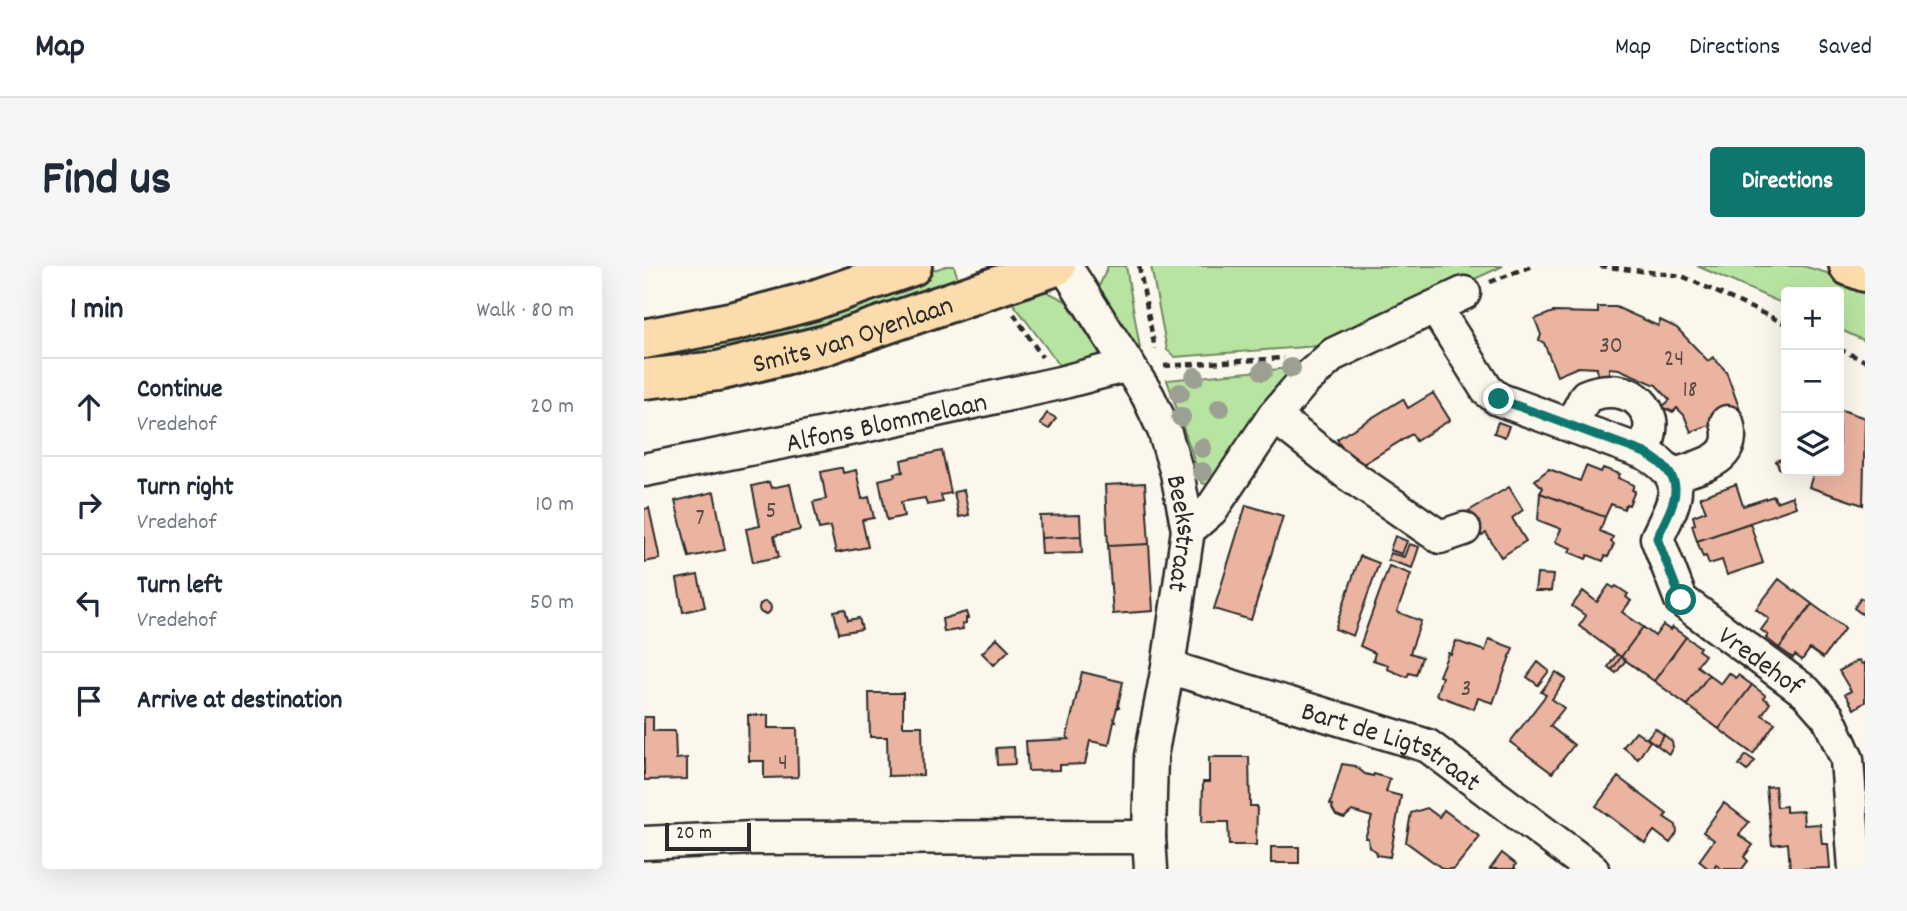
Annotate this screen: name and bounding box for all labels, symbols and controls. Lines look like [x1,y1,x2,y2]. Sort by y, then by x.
text: Map [35,25,85,72]
text: Map [1615,31,1651,65]
text: Directions [1689,31,1780,65]
text: Saved [1818,31,1872,65]
text: Find us [42,147,171,217]
button: Directions [1710,147,1865,217]
map controls [1781,287,1844,476]
button: + [1781,287,1844,350]
street label: Smits van Oyenlaan [749,288,959,387]
text: 1 min [70,290,123,333]
text: Walk · 80 m [476,295,574,328]
house number: 30 [1599,330,1623,364]
house number: 24 [1664,343,1684,377]
button: − [1781,350,1844,413]
text: Continue [137,372,222,409]
house number: 18 [1683,374,1697,408]
route end [1483,383,1514,414]
street label: Alfons Blommelaan [783,385,991,466]
icon: ahead [70,388,108,426]
text: 20 m [530,391,574,424]
text: Vredehof [137,409,217,442]
button: layers [1781,413,1844,476]
text: Turn right [137,470,234,507]
street label: Beekstraat [1153,472,1204,594]
icon: right [70,486,108,524]
text: 10 m [535,489,574,522]
house number: 5 [765,495,777,529]
house number: 7 [695,502,705,536]
text: Vredehof [137,507,217,540]
text: Turn left [137,568,223,605]
icon: left [70,584,108,622]
route start [1665,584,1696,615]
text: 50 m [530,587,574,620]
text: Vredehof [137,605,217,638]
street label: Vredehof [1708,619,1810,709]
house number: 3 [1461,673,1471,707]
icon: arrive [70,682,108,720]
text: Arrive at destination [137,683,342,720]
street label: Bart de Ligtstraat [1296,694,1488,804]
house number: 4 [778,747,788,781]
scale bar [665,820,751,852]
text: 20 m [676,821,712,848]

